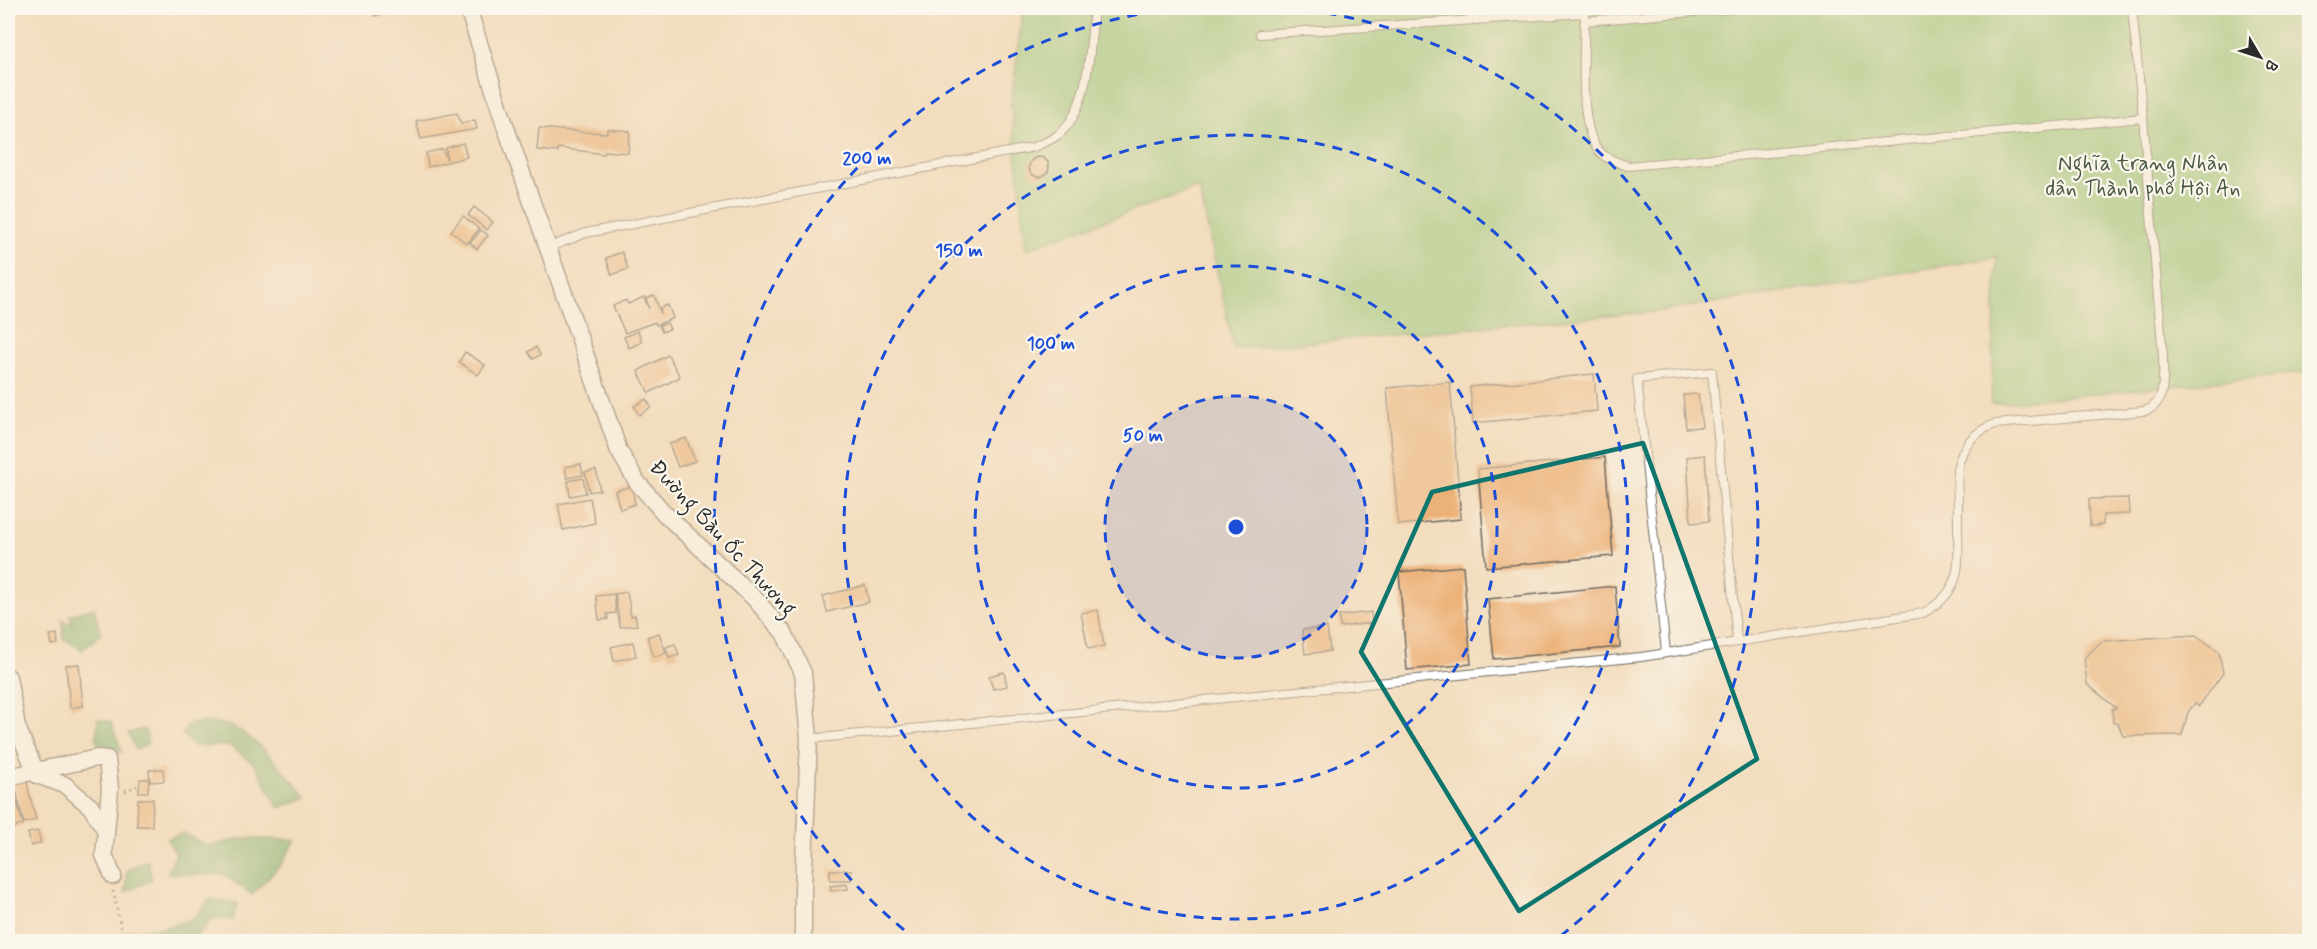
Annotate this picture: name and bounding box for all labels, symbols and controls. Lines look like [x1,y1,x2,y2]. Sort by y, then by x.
north arrow [2230,27,2290,87]
text: B [2259,55,2282,76]
text: 200 m [842,147,892,171]
park label: Nghĩa trang Nhân dân Thành phố Hội An [2045,150,2241,203]
text: 150 m [935,239,983,263]
text: 100 m [1027,332,1075,356]
text: 50 m [1123,424,1163,448]
street label: Đường Bàu Ốc Thượng [640,454,803,625]
centre of rings [1226,517,1246,537]

